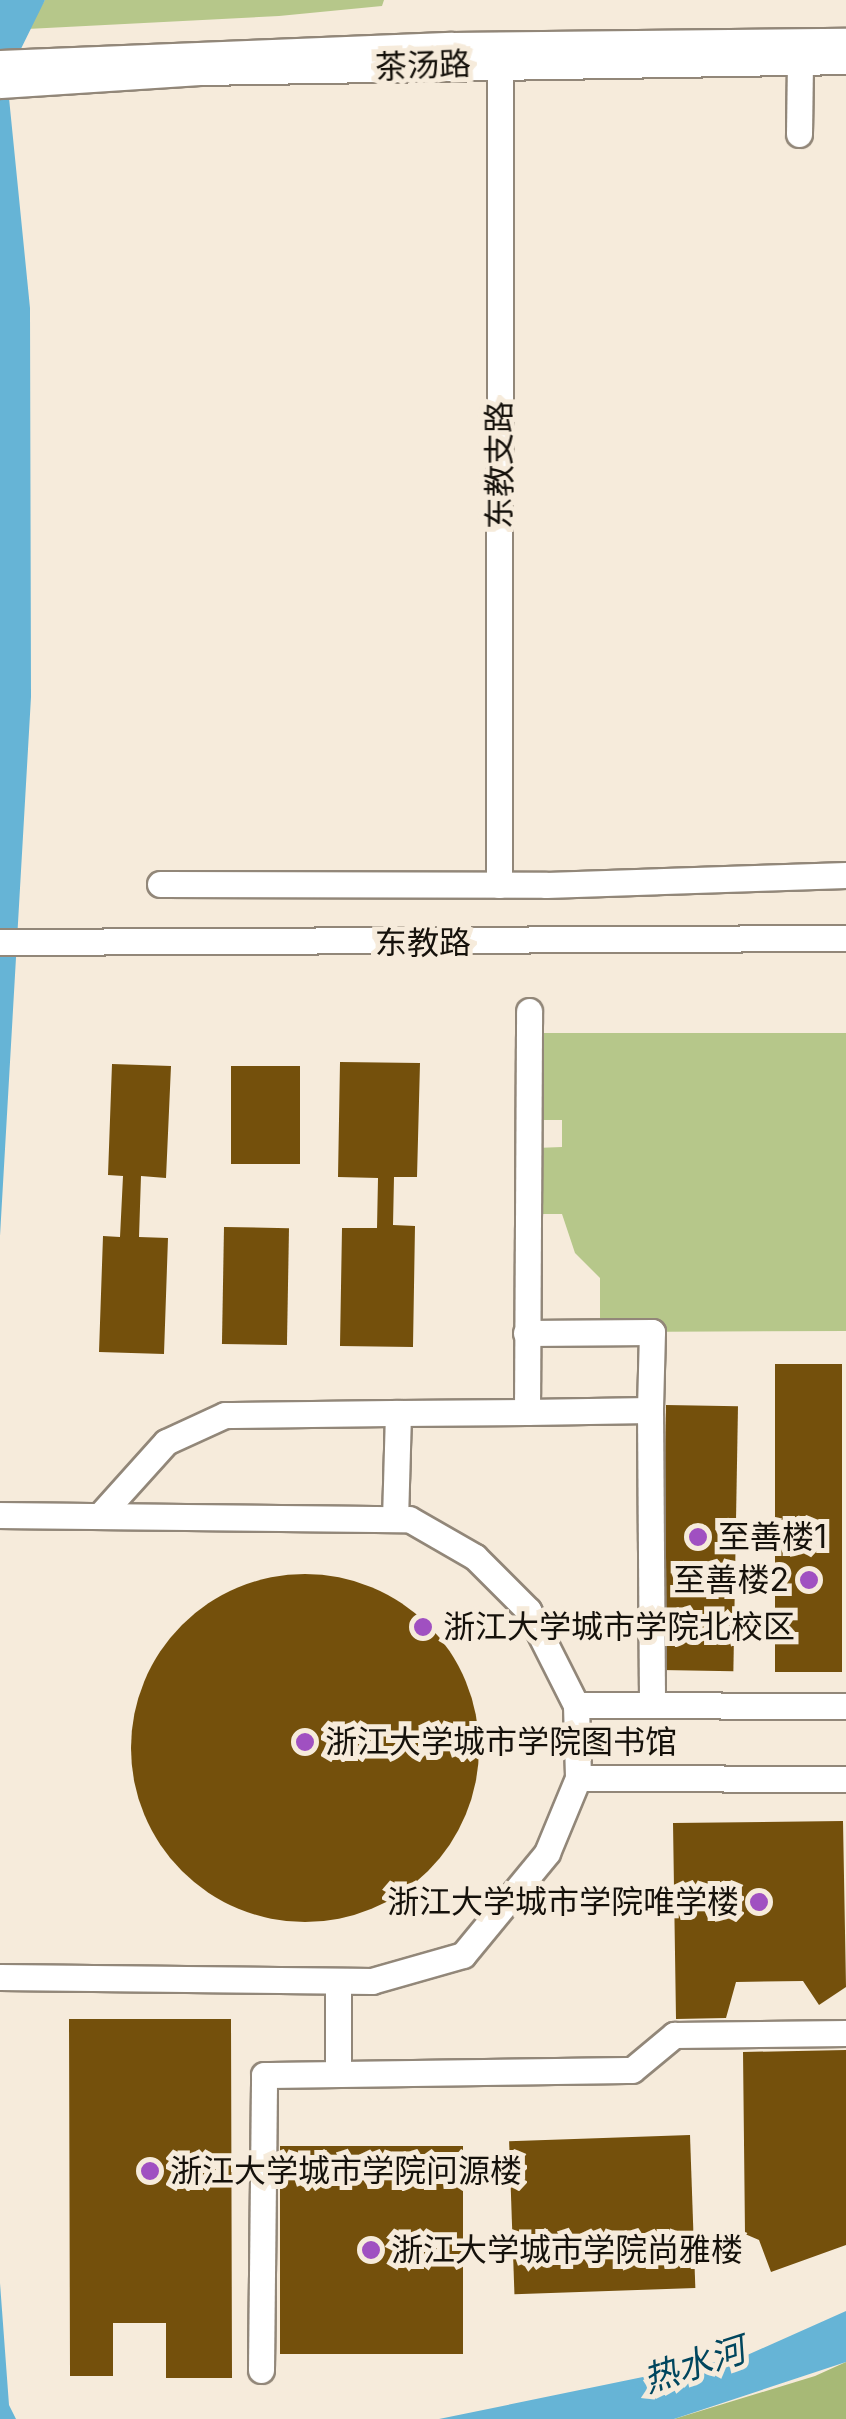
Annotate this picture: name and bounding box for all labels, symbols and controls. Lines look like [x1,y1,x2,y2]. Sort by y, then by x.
street label: 茶汤路 [374,45,472,87]
street label: 东教支路 [481,401,519,529]
street label: 东教路 [375,924,471,962]
place label: 至善楼1 [718,1518,827,1556]
marker: 至善楼1 [687,1526,709,1548]
place label: 至善楼2 [673,1561,789,1599]
marker: 至善楼2 [798,1569,820,1591]
place label: 浙江大学城市学院北校区 [443,1608,795,1646]
marker: 浙江大学城市学院北校区 [412,1616,434,1638]
place label: 浙江大学城市学院图书馆 [325,1723,677,1761]
marker: 浙江大学城市学院图书馆 [294,1731,316,1753]
place label: 浙江大学城市学院唯学楼 [387,1883,739,1921]
marker: 浙江大学城市学院唯学楼 [748,1891,770,1913]
place label: 浙江大学城市学院问源楼 [170,2152,522,2190]
marker: 浙江大学城市学院问源楼 [139,2160,161,2182]
place label: 浙江大学城市学院尚雅楼 [391,2231,743,2269]
marker: 浙江大学城市学院尚雅楼 [360,2239,382,2261]
water label: 热水河 [638,2328,750,2400]

